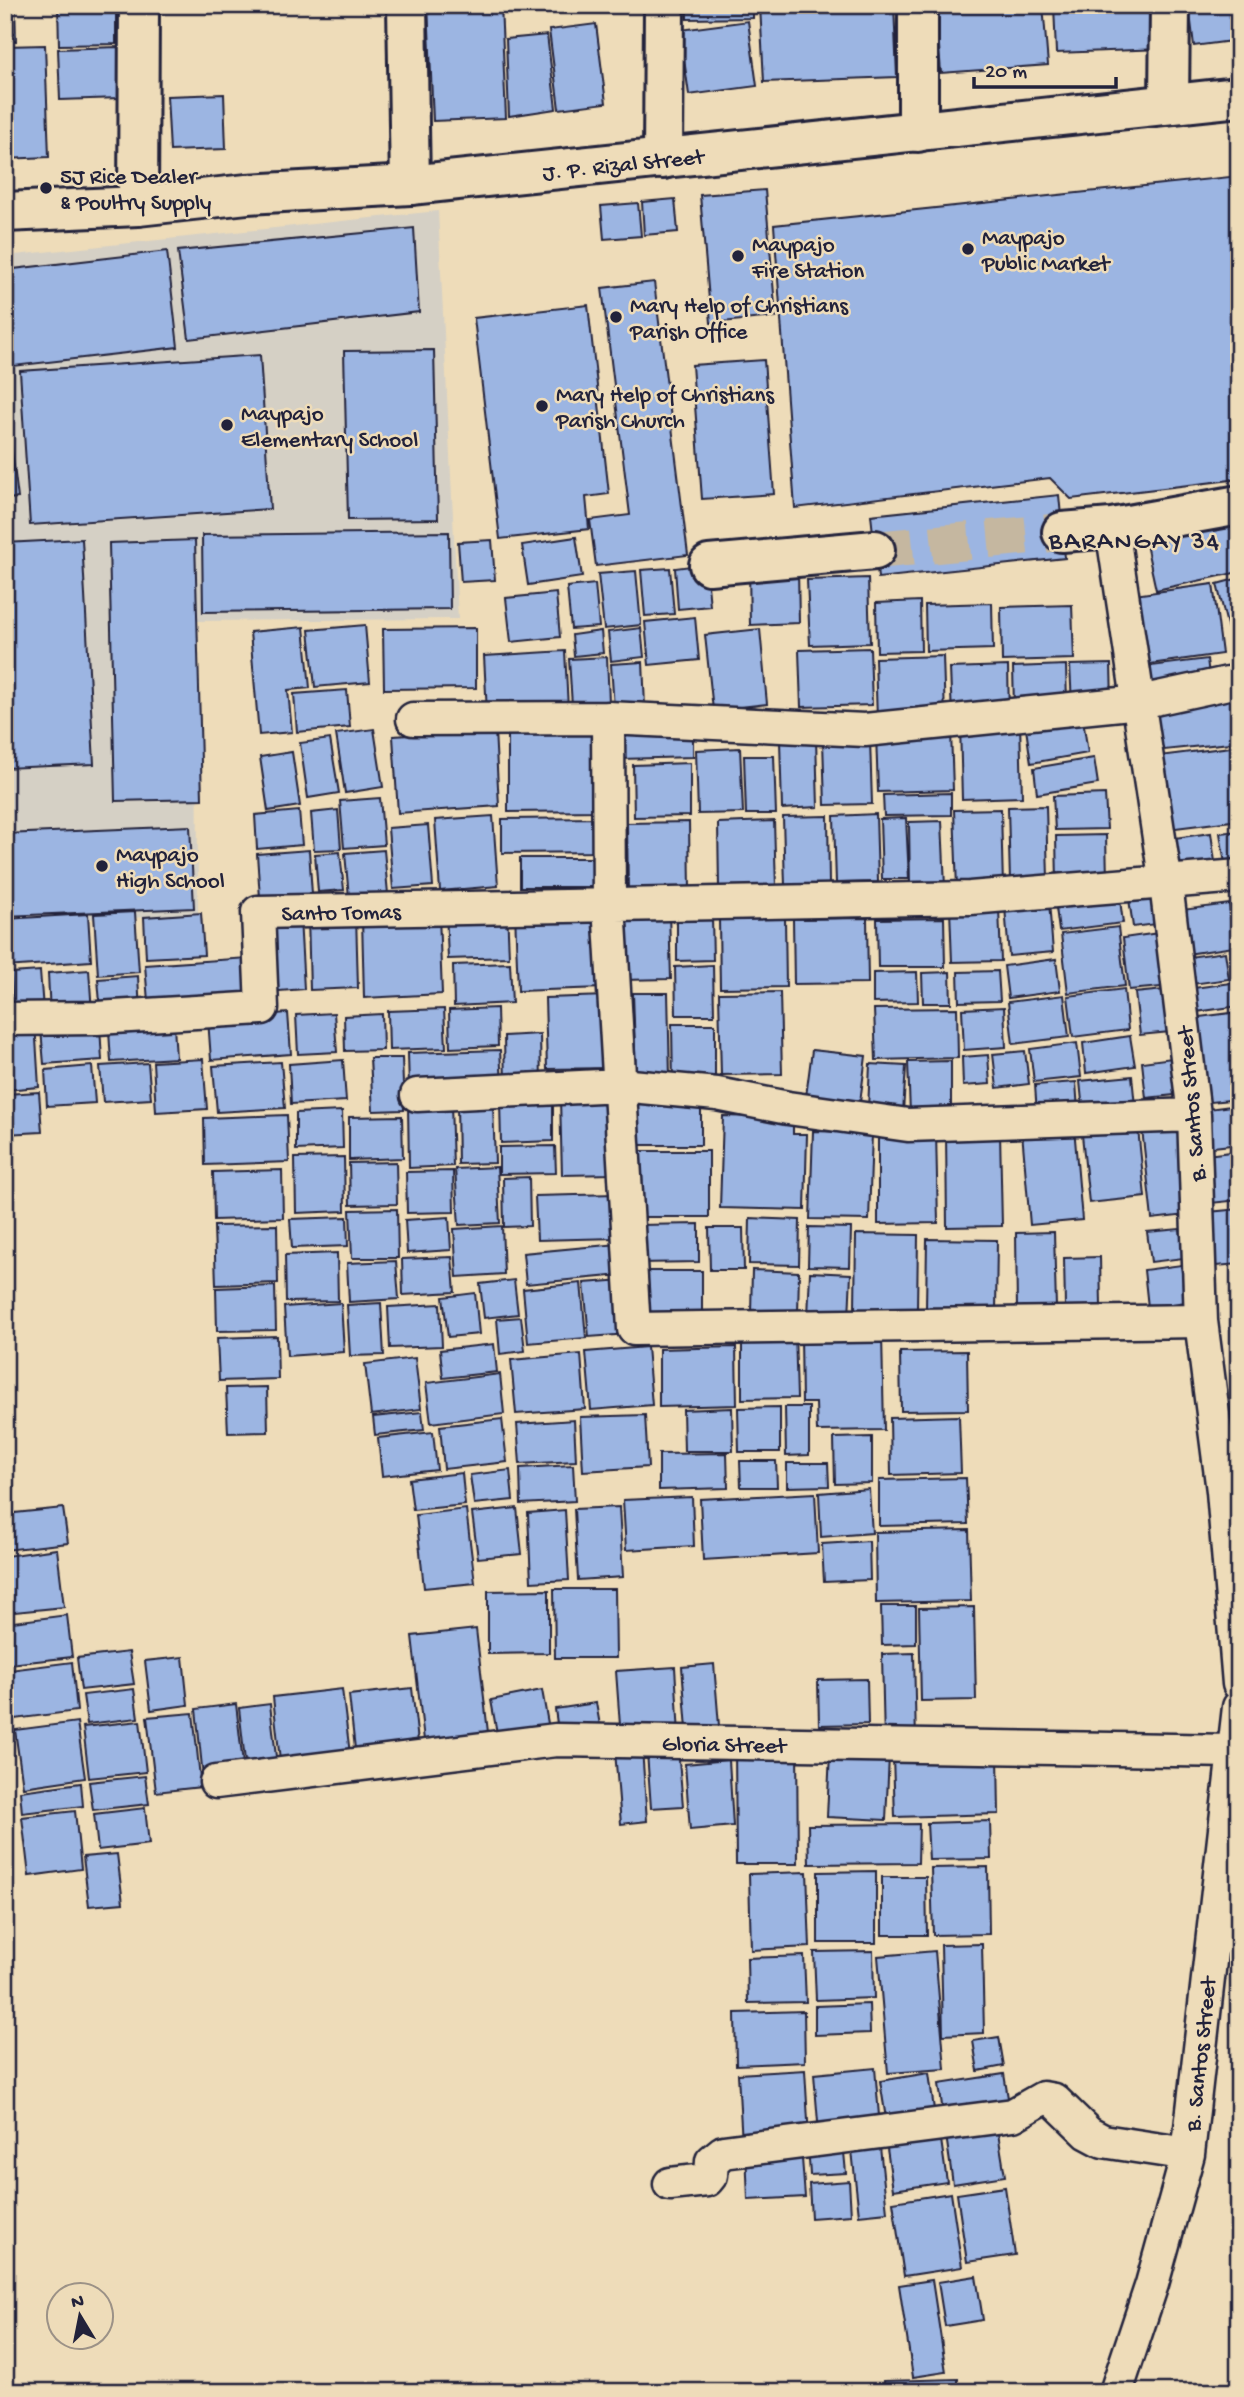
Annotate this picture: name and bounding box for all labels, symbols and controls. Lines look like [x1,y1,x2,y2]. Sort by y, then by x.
scale bar [974,46,1116,90]
text: 20 m [985,61,1027,86]
street label: J. P. Rizal Street [541,144,707,188]
place label: 5J Rice Dealer & Poultry Supply [60,165,211,218]
marker: 5J Rice Dealer & Poultry Supply [38,180,54,196]
place label: Maypajo Public Market [981,226,1111,279]
place label: Maypajo Fire Station [751,233,864,286]
marker: Maypajo Public Market [960,241,976,257]
marker: Maypajo Fire Station [730,248,746,264]
place label: Mary Help of Christians Parish Office [629,294,848,347]
marker: Mary Help of Christians Parish Office [608,309,624,325]
place label: Mary Help of Christians Parish Church [555,383,774,436]
marker: Mary Help of Christians Parish Church [534,398,550,414]
place label: Maypajo Elementary School [241,402,418,455]
marker: Maypajo Elementary School [219,417,235,433]
district label: BARANGAY 34 [1048,528,1221,559]
place label: Maypajo High School [116,843,225,896]
marker: Maypajo High School [94,858,110,874]
street label: Santo Tomas [281,900,402,929]
street label: B. Santos Street [1173,1024,1214,1183]
street label: Gloria Street [662,1732,788,1761]
street label: B. Santos Street [1181,1974,1224,2134]
north arrow [46,2282,116,2352]
text: N [70,2290,86,2315]

